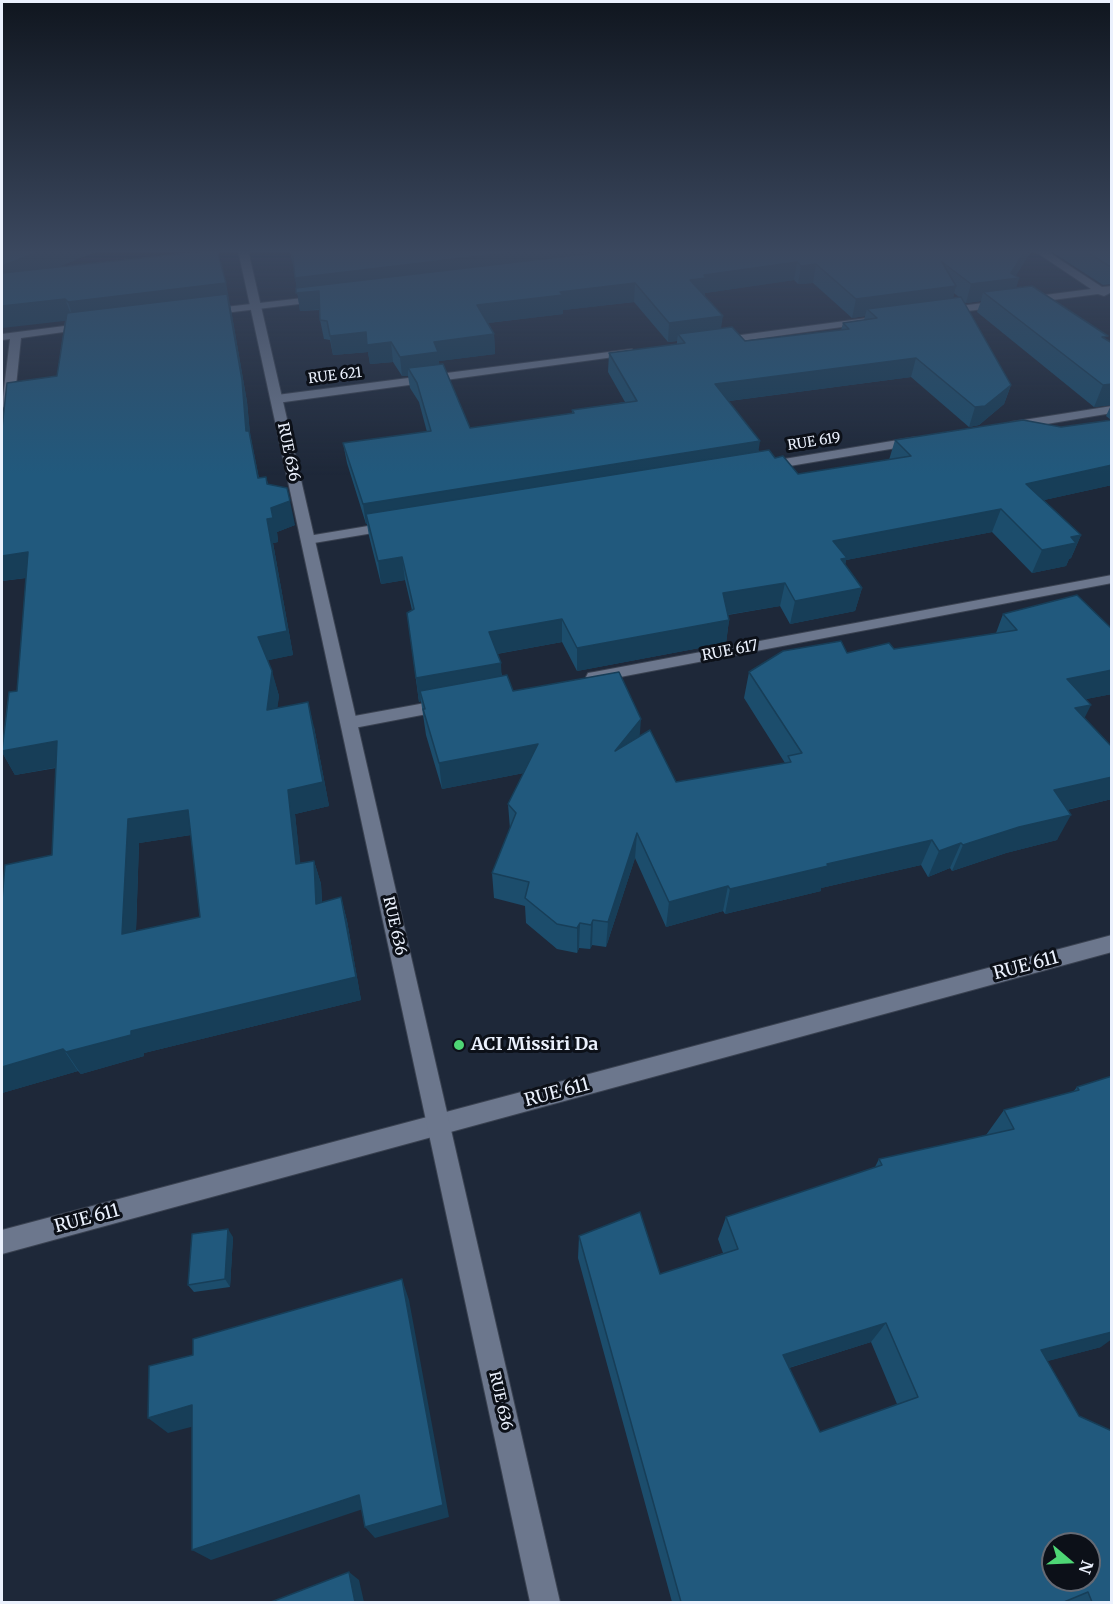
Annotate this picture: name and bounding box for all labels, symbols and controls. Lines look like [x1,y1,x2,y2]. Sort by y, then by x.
street label: RUE 621 [307,364,363,388]
street label: RUE 636 [273,421,303,483]
street label: RUE 619 [786,430,842,454]
street label: RUE 617 [700,637,760,665]
street label: RUE 636 [379,895,409,957]
street label: RUE 611 [991,947,1061,985]
place label: ACI Missiri Da [471,1034,598,1056]
marker: ACI Missiri Da [452,1038,466,1052]
street label: RUE 611 [522,1074,592,1112]
street label: RUE 611 [52,1200,122,1238]
street label: RUE 636 [485,1370,515,1432]
north arrow [1041,1532,1101,1592]
text: N [1075,1558,1098,1576]

